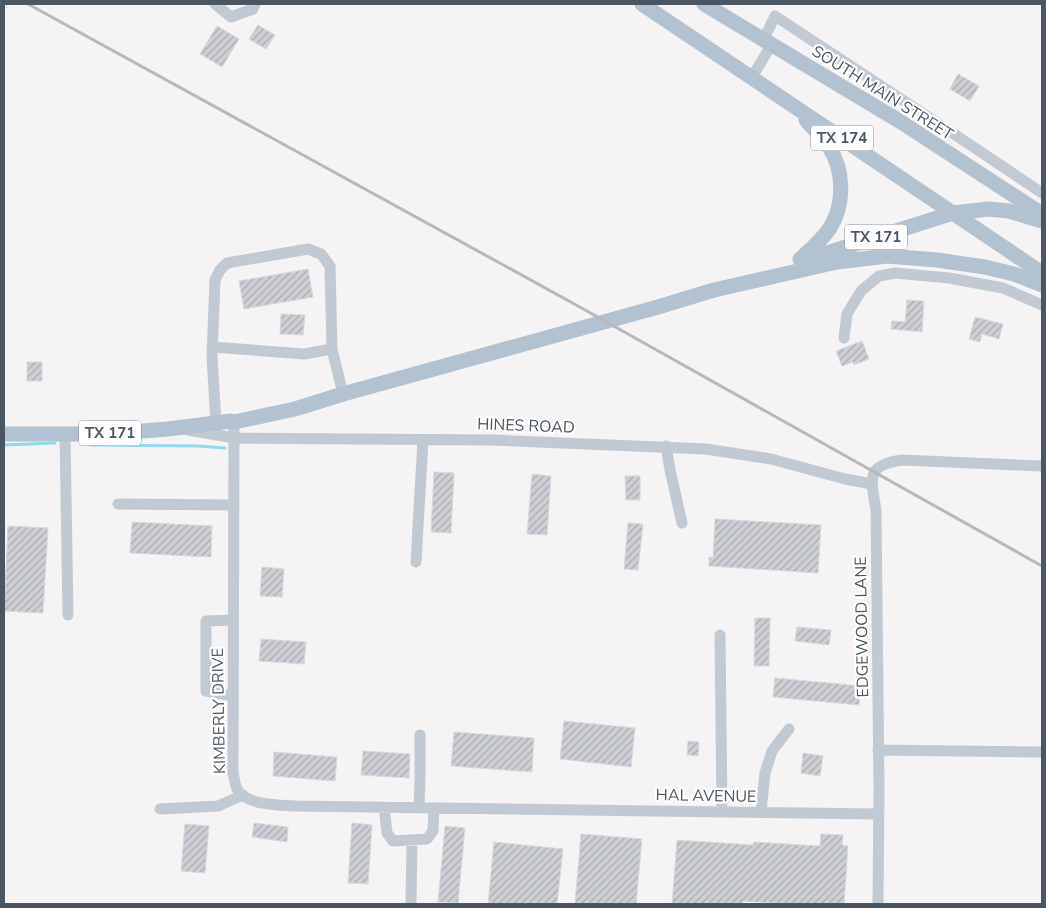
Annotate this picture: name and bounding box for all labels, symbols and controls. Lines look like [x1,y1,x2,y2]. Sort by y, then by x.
street label: SOUTH MAIN STREET [807,40,958,146]
road number: TX 174 [811,126,873,150]
road number: TX 171 [845,224,907,250]
street label: HINES ROAD [477,413,575,439]
road number: TX 171 [79,420,141,446]
street label: EDGEWOOD LANE [850,556,874,698]
street label: KIMBERLY DRIVE [207,648,231,774]
street label: HAL AVENUE [655,784,756,808]

